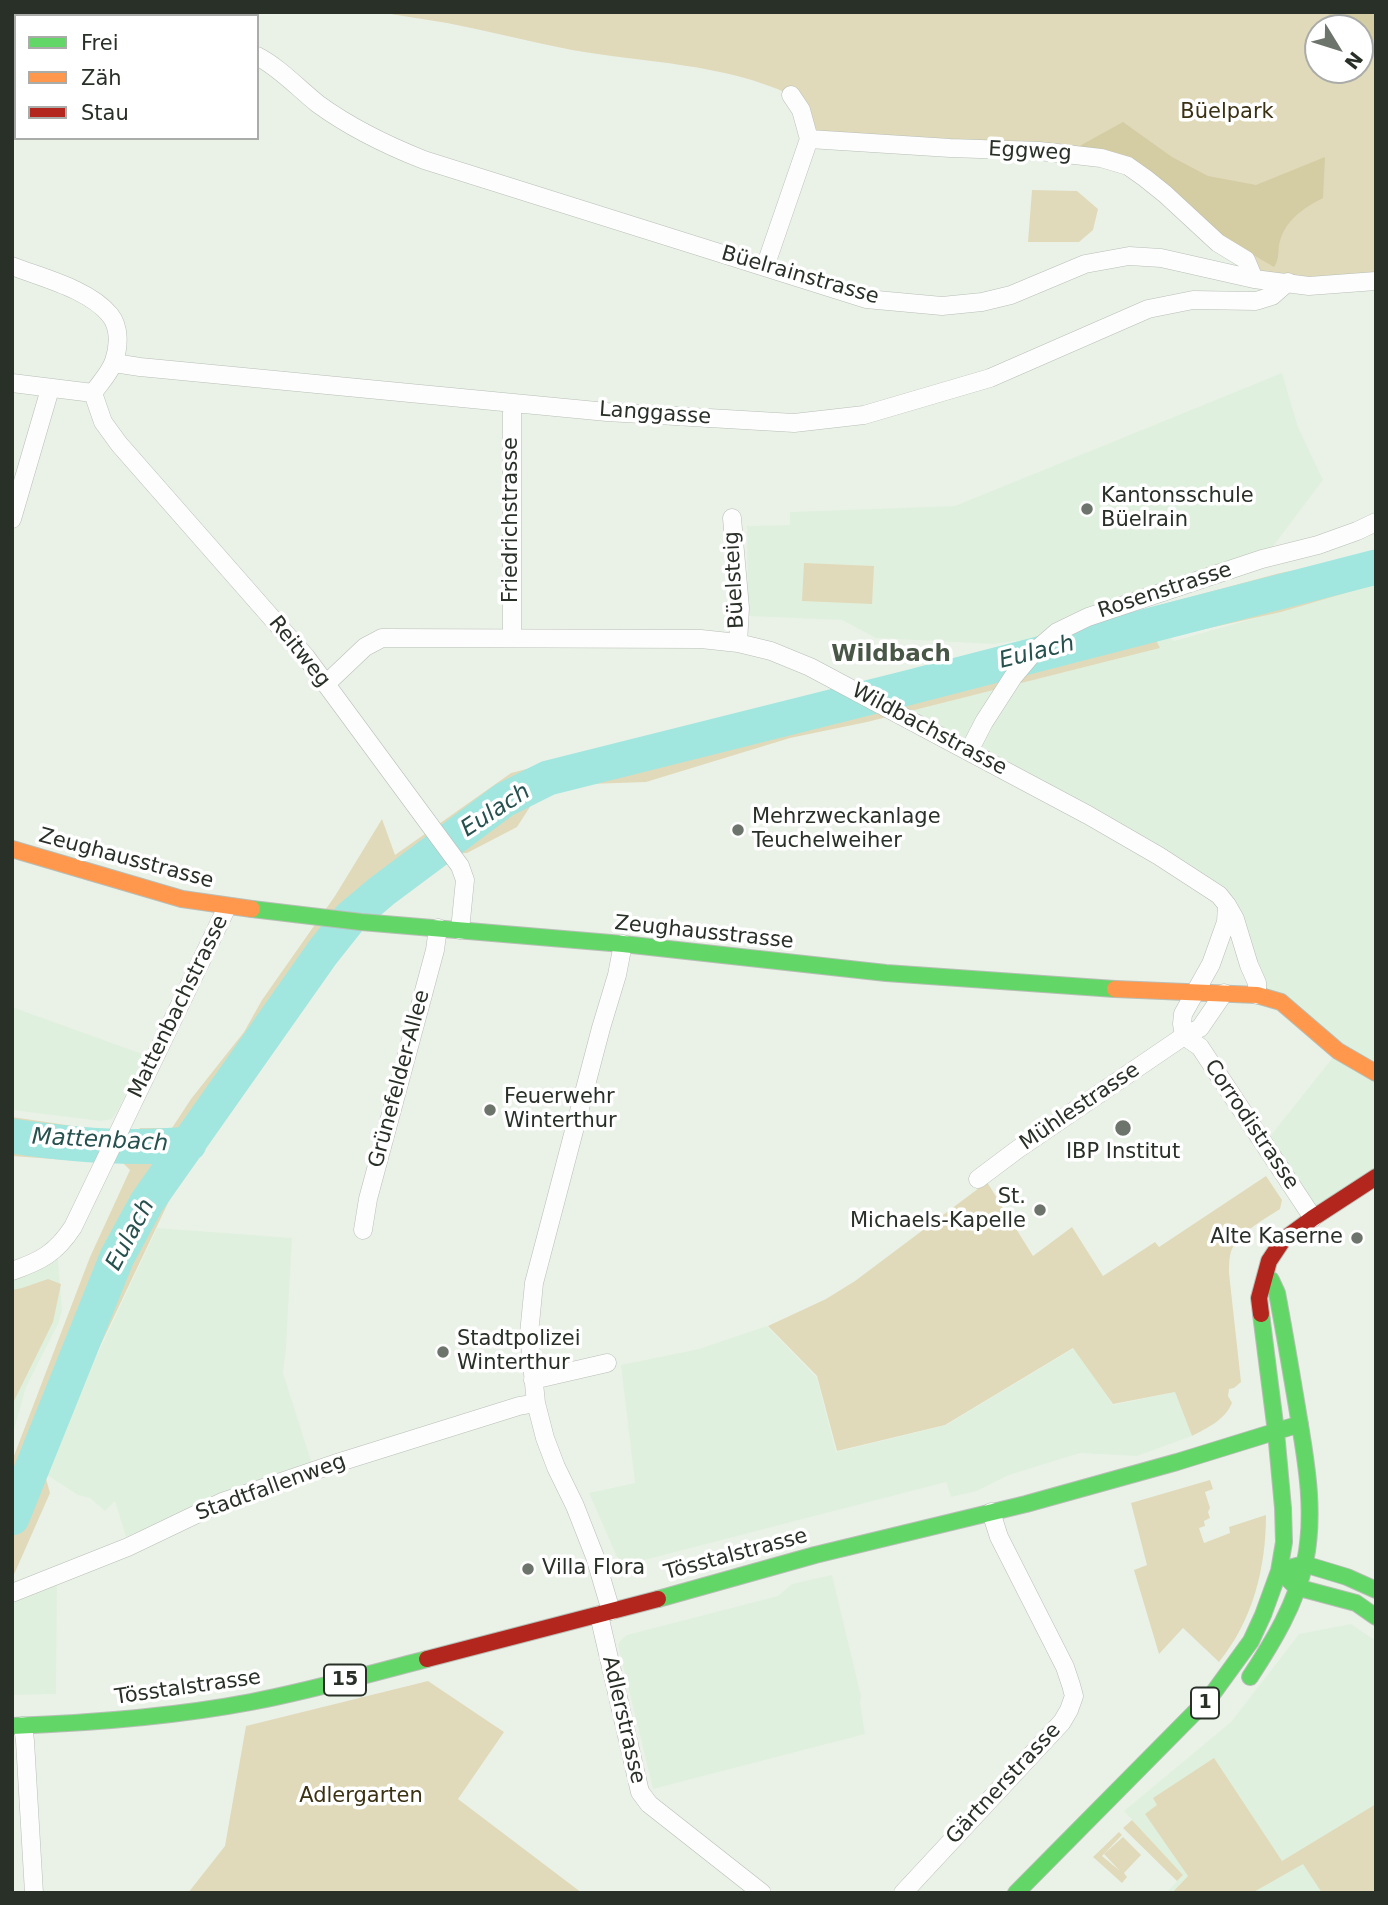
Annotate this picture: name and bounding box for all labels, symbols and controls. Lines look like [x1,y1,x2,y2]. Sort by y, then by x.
legend [14,14,259,140]
north arrow [1304,14,1374,84]
text: Frei [81,31,118,55]
text: N [1340,48,1368,74]
text: Zäh [81,66,122,90]
park label: Büelpark [1180,100,1274,126]
text: Stau [81,101,129,125]
street label: Eggweg [988,137,1072,167]
street label: Büelrainstrasse [718,241,882,311]
street label: Langgasse [598,398,712,430]
street label: Friedrichstrasse [499,437,525,603]
place label: Kantonsschule Büelrain [1101,484,1254,534]
marker: Kantonsschule Büelrain [1079,501,1095,517]
street label: Büelsteig [720,531,750,629]
street label: Rosenstrasse [1095,558,1235,624]
street label: Reitweg [263,611,335,693]
water label: Eulach [996,630,1078,676]
district label: Wildbach [831,641,951,669]
street label: Wildbachstrasse [847,679,1011,781]
water label: Eulach [456,779,536,843]
place label: Mehrzweckanlage Teuchelweiher [752,805,941,855]
marker: Mehrzweckanlage Teuchelweiher [730,822,746,838]
street label: Zeughausstrasse [36,824,216,894]
street label: Mattenbachstrasse [124,911,234,1103]
street label: Zeughausstrasse [613,911,795,955]
street label: Grünefelder-Allee [364,987,436,1171]
street label: Corrodistrasse [1198,1055,1304,1195]
street label: Mühlestrasse [1015,1058,1145,1156]
place label: Feuerwehr Winterthur [504,1085,617,1135]
marker: Feuerwehr Winterthur [482,1102,498,1118]
marker: IBP Institut [1113,1118,1133,1138]
water label: Mattenbach [31,1124,169,1158]
place label: IBP Institut [1066,1140,1180,1166]
place label: St. Michaels-Kapelle [850,1185,1026,1235]
water label: Eulach [101,1195,161,1275]
marker: St. Michaels-Kapelle [1032,1202,1048,1218]
place label: Alte Kaserne [1210,1225,1343,1251]
marker: Alte Kaserne [1349,1230,1365,1246]
place label: Stadtpolizei Winterthur [457,1327,581,1377]
marker: Stadtpolizei Winterthur [435,1344,451,1360]
street label: Stadtfallenweg [193,1449,349,1527]
street label: Tösstalstrasse [662,1524,810,1586]
place label: Villa Flora [542,1556,645,1582]
marker: Villa Flora [520,1561,536,1577]
street label: Adlerstrasse [596,1654,650,1786]
road number: 15 [324,1664,366,1696]
street label: Tösstalstrasse [113,1665,263,1711]
road number: 1 [1191,1688,1219,1718]
street label: Gärtnerstrasse [941,1718,1067,1850]
park label: Adlergarten [299,1784,423,1810]

